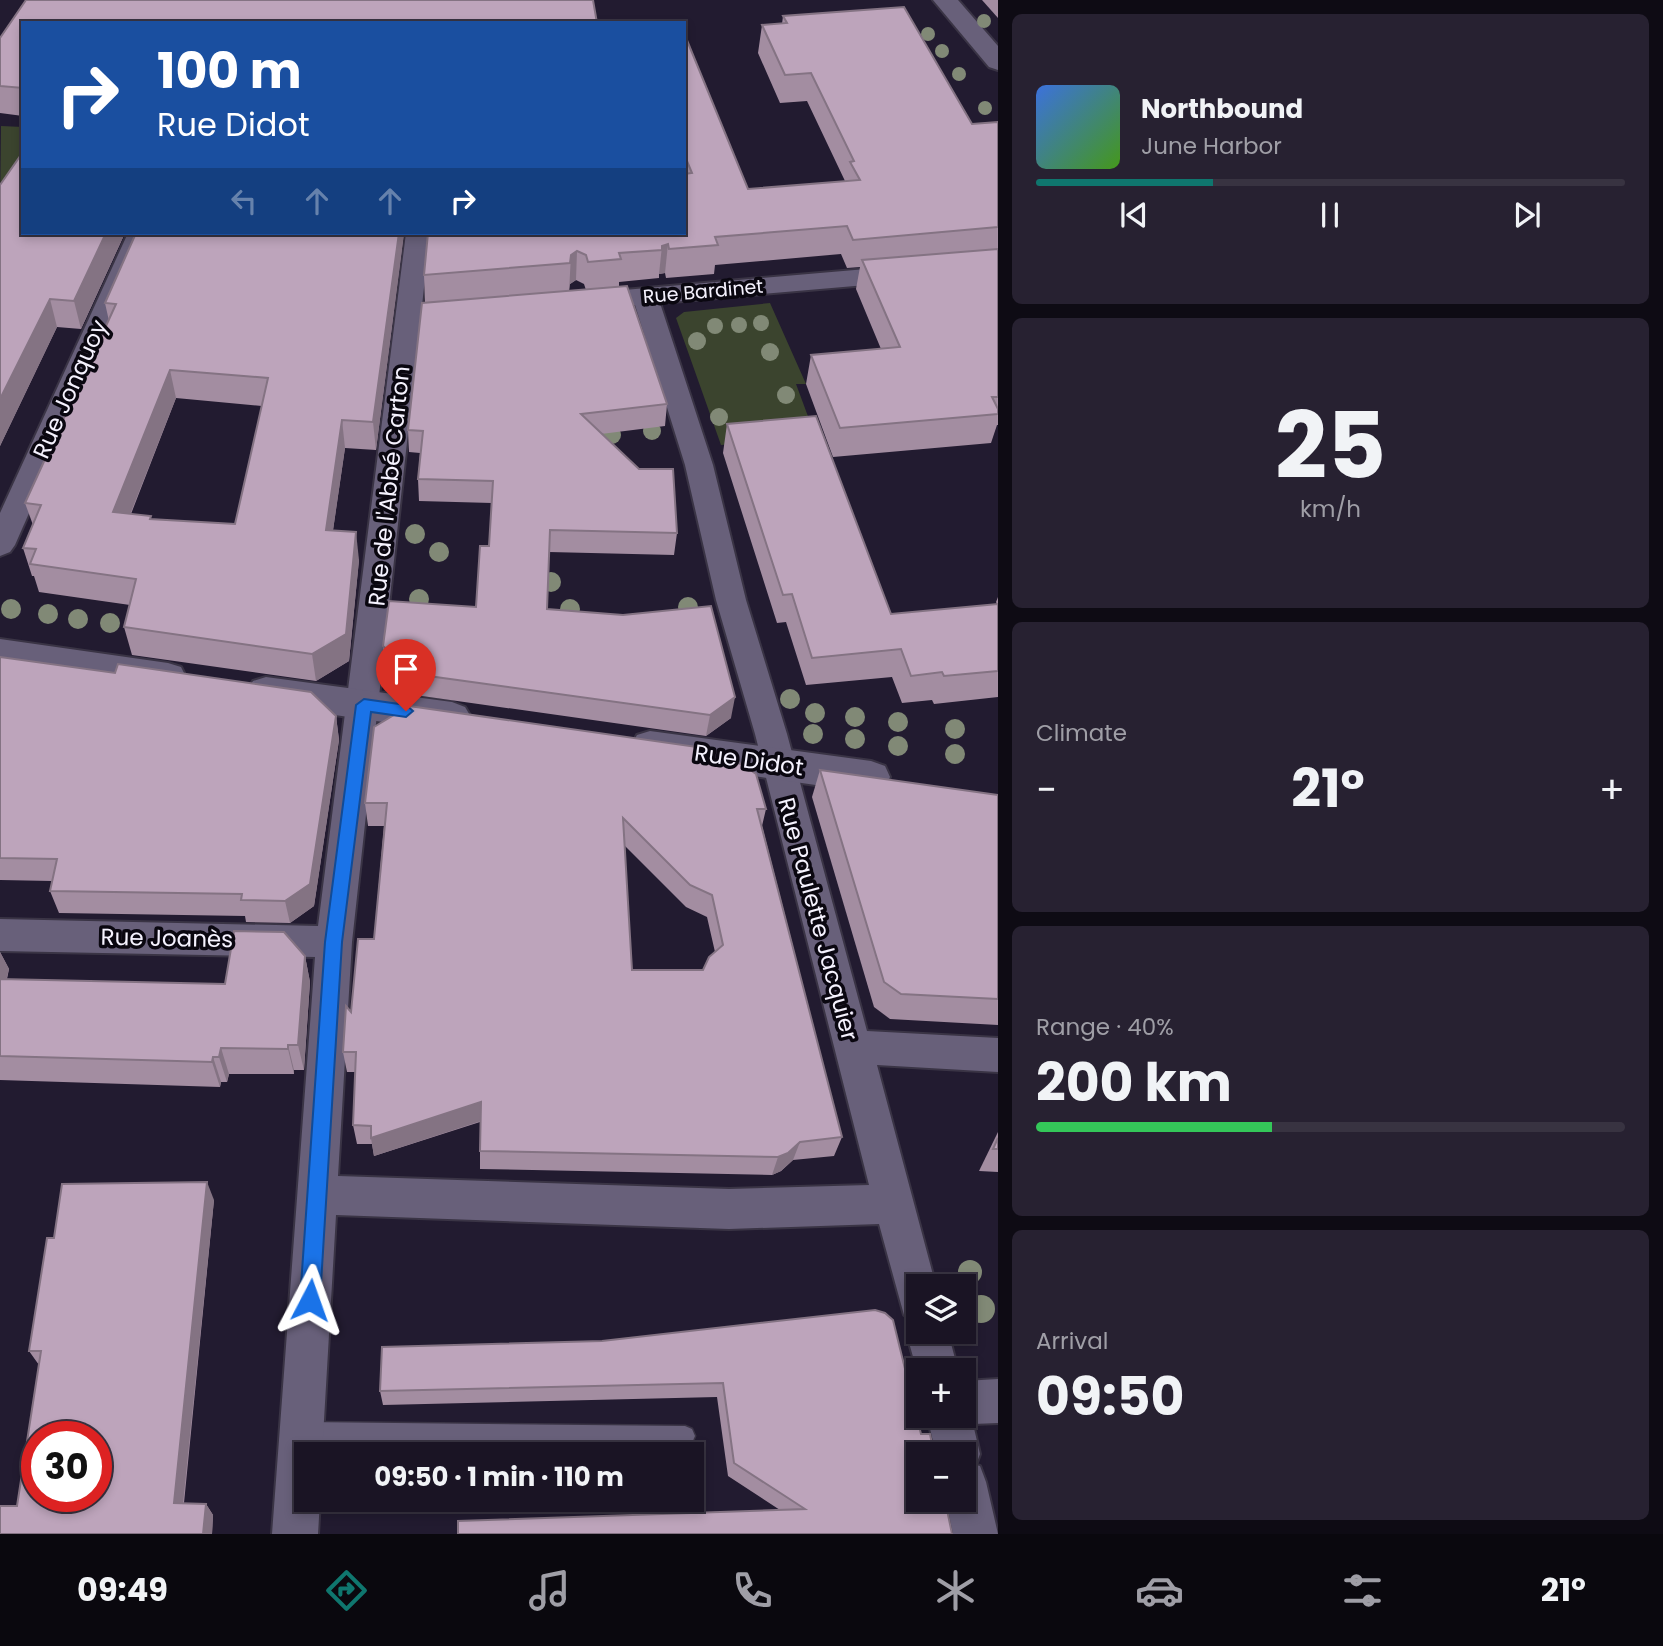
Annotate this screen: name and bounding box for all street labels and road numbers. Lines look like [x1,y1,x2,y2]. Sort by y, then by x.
street label: Rue Bardinet [642,273,764,310]
street label: Rue Jonquoy [25,315,115,463]
street label: Rue de l'Abbé Carton [360,364,418,608]
street label: Rue Didot [692,737,806,783]
street label: Rue Paulette Jacquier [770,794,866,1044]
street label: Rue Joanès [100,921,234,955]

